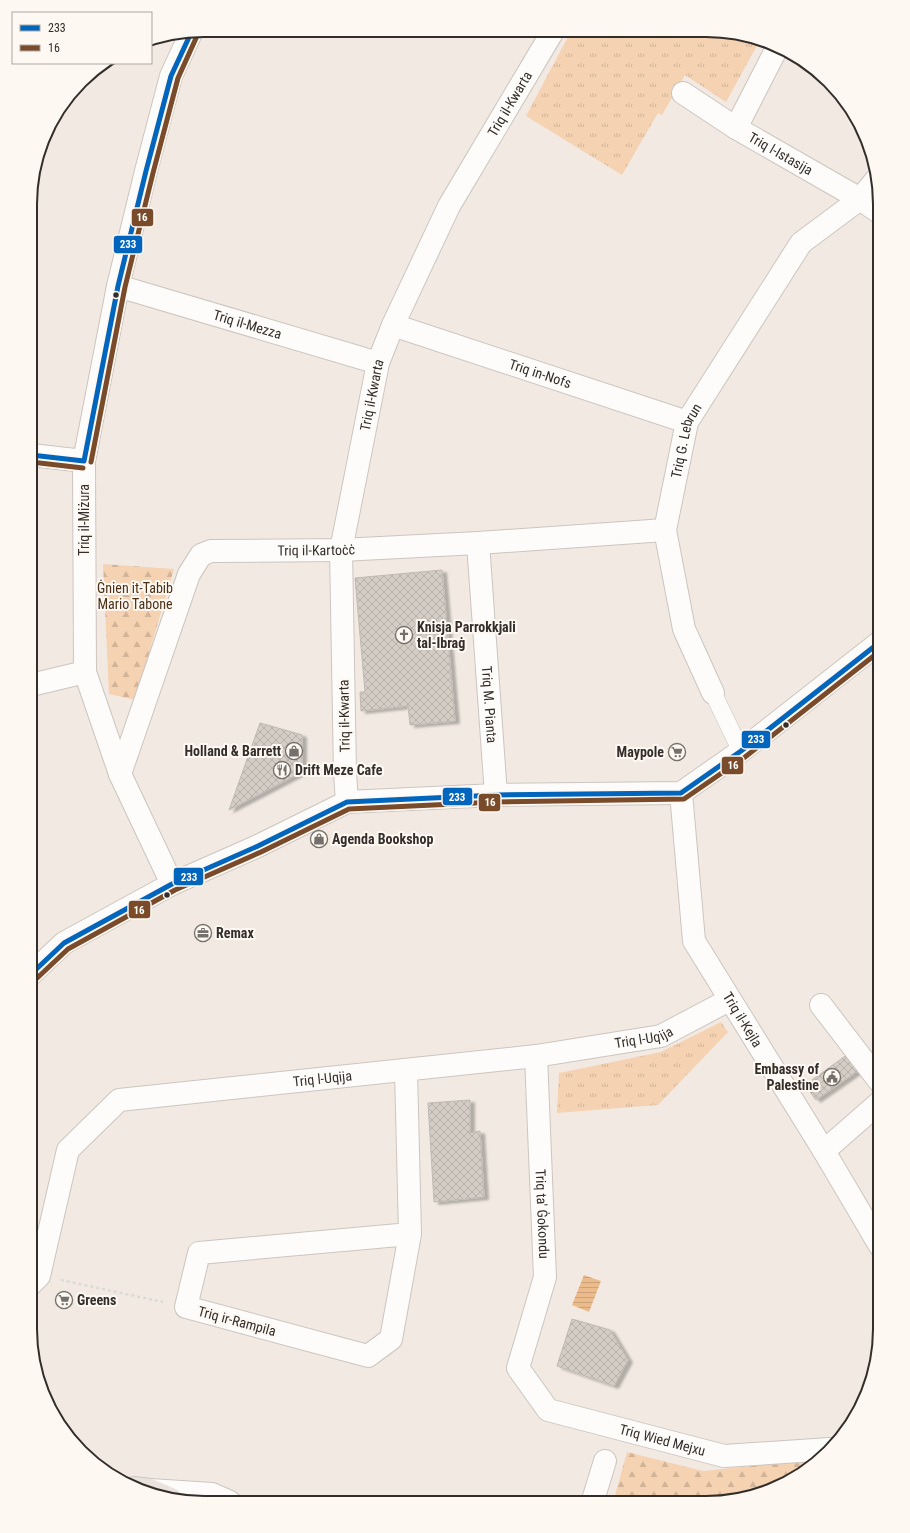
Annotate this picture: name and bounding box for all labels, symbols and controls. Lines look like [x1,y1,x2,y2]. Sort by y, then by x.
legend [12,12,152,64]
text: 233 [48,21,66,35]
text: 16 [48,41,60,55]
street label: Triq il-Kwarta [484,68,535,139]
street label: Triq l-Istasija [746,129,816,178]
line badge: 16 [131,208,154,227]
text: 16 [136,211,148,224]
line badge: 233 [113,235,143,254]
text: 233 [120,238,137,251]
unlabelled marker [111,290,121,300]
street label: Triq il-Mezza [211,307,284,342]
street label: Triq in-Nofs [507,356,573,391]
street label: Triq il-Kwarta [357,357,387,432]
street label: Triq G. Lebrun [668,400,705,480]
street label: Triq il-Miżura [76,484,92,556]
street label: Triq il-Kartoċċ [277,541,355,558]
park label: Ġnien it-Tabib Mario Tabone [97,579,173,612]
place label: Knisja Parrokkjali tal-Ibraġ [417,619,516,651]
church icon: Knisja Parrokkjali tal-Ibraġ [394,625,414,645]
street label: Triq M. Pianta [479,665,500,744]
street label: Triq il-Kwarta [335,679,353,753]
unlabelled marker [781,720,791,730]
line badge: 233 [741,730,771,749]
text: 233 [748,733,765,746]
shop icon: Holland & Barrett [284,741,304,761]
supermarket icon: Maypole [667,742,687,762]
place label: Holland & Barrett [185,743,281,759]
place label: Maypole [617,744,664,760]
line badge: 16 [721,756,744,775]
text: 16 [727,759,739,772]
restaurant icon: Drift Meze Cafe [272,760,292,780]
place label: Drift Meze Cafe [295,762,383,778]
line badge: 233 [442,787,473,806]
text: 233 [449,791,466,804]
line badge: 16 [478,793,501,812]
text: 16 [484,796,496,809]
shop icon: Agenda Bookshop [309,829,329,849]
place label: Agenda Bookshop [332,831,433,847]
line badge: 233 [173,867,204,886]
text: 233 [181,871,198,884]
unlabelled marker [162,890,172,900]
line badge: 16 [128,900,151,919]
text: 16 [133,904,145,917]
office icon: Remax [193,923,213,943]
place label: Remax [216,925,254,941]
street label: Triq il-Kejla [720,989,766,1050]
street label: Triq l-Uqija [613,1023,676,1051]
place label: Embassy of Palestine [754,1061,819,1093]
street label: Triq l-Uqija [292,1067,353,1090]
public building icon: Embassy of Palestine [822,1067,842,1087]
street label: Triq ta' Ġokondu [533,1169,552,1259]
supermarket icon: Greens [54,1290,74,1310]
place label: Greens [77,1292,116,1308]
street label: Triq ir-Rampila [196,1303,278,1339]
street label: Triq Wied Mejxu [618,1421,707,1459]

